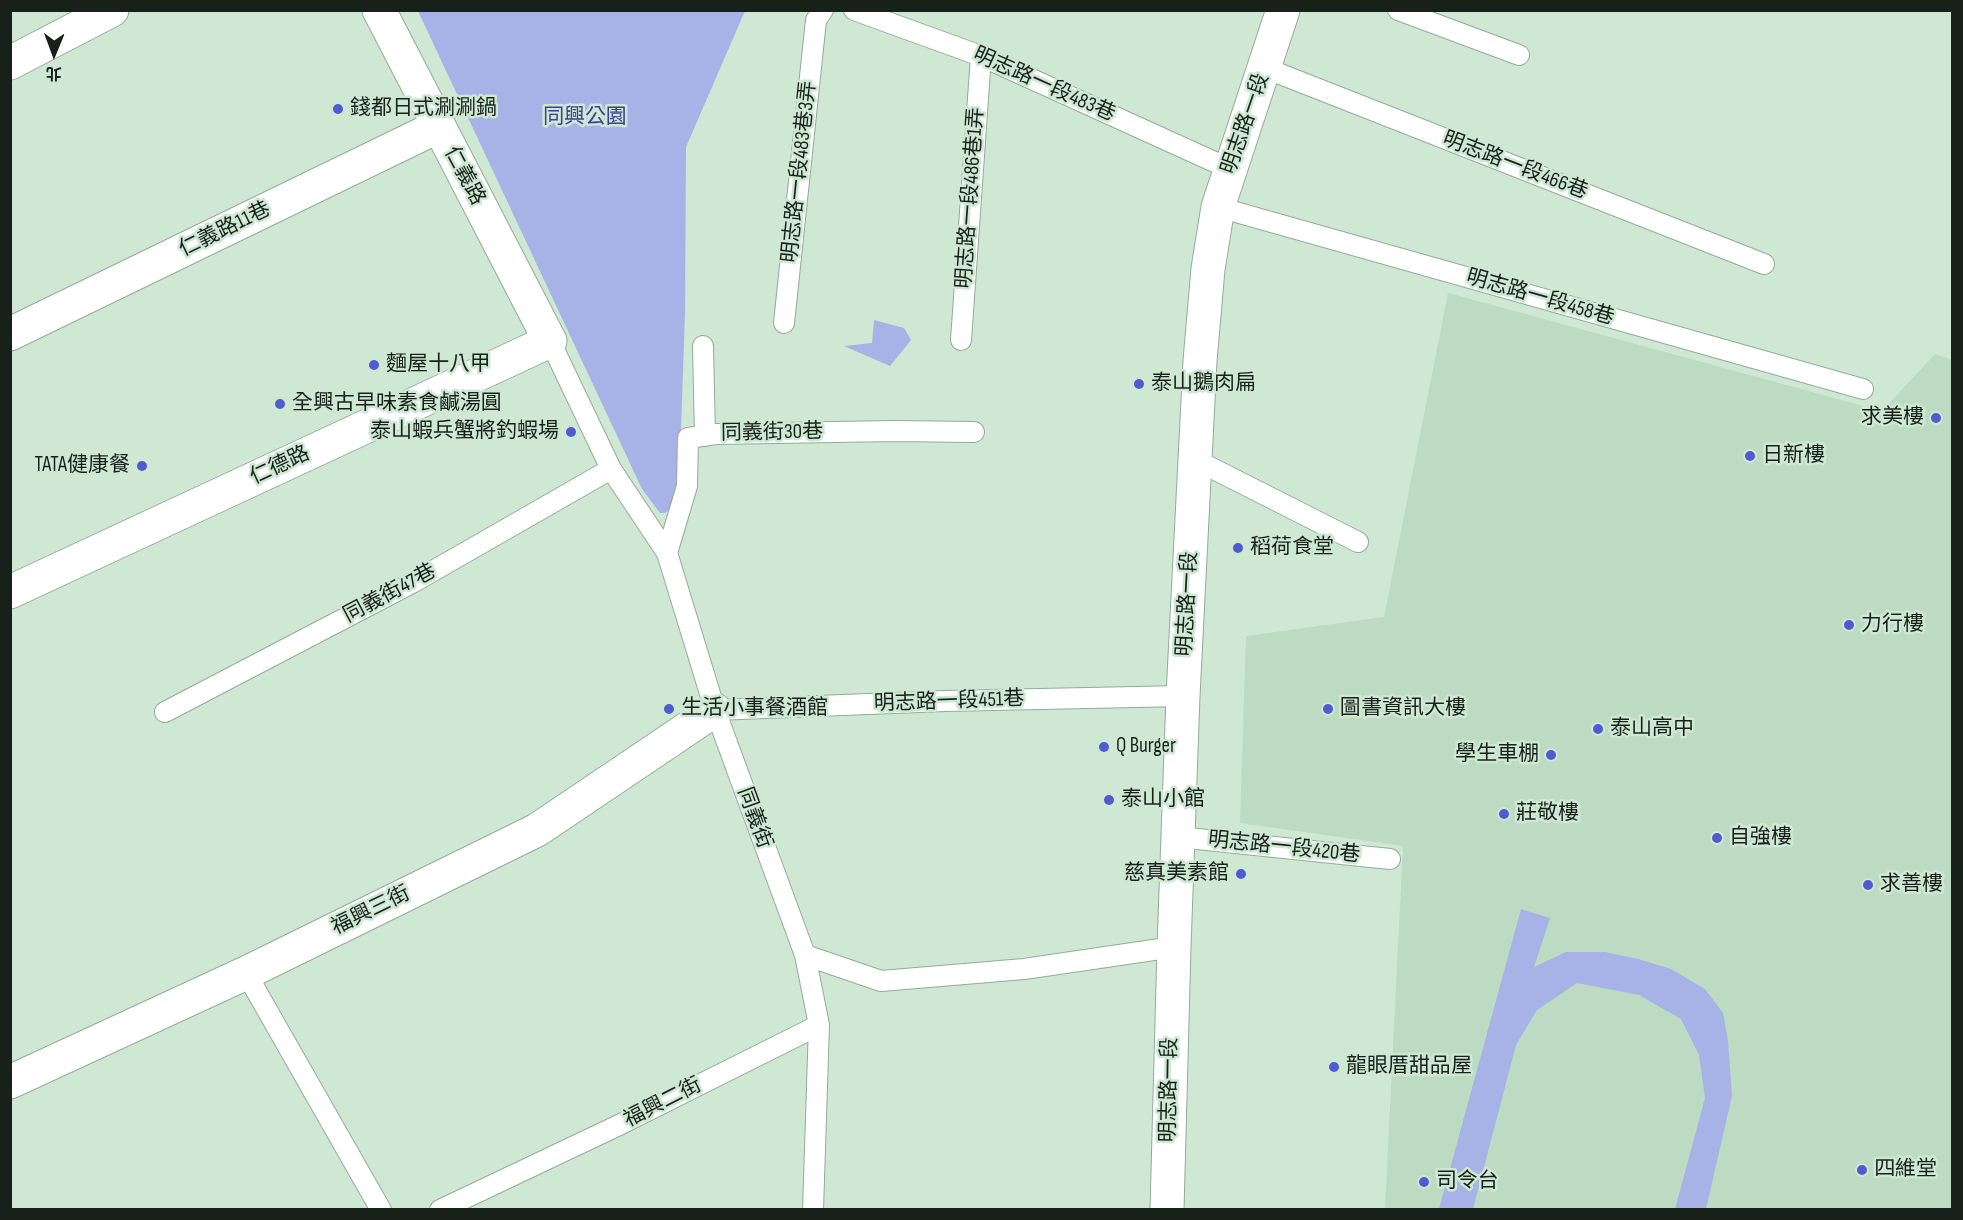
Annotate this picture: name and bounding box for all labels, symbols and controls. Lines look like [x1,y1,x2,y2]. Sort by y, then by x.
north arrow [24,24,84,84]
street label: 明志路一段483巷 [969,42,1119,128]
text: 北 [46,63,62,82]
street label: 明志路一段 [1217,70,1275,178]
street label: 明志路一段483巷3弄 [778,80,822,264]
place label: 錢都日式涮涮鍋 [350,96,497,122]
marker: 錢都日式涮涮鍋 [331,102,345,116]
park label: 同興公園 [543,105,627,131]
street label: 明志路一段486巷1弄 [952,107,990,289]
street label: 明志路一段466巷 [1439,127,1591,205]
street label: 仁義路 [438,142,490,210]
street label: 仁義路11巷 [175,197,275,263]
street label: 明志路一段458巷 [1463,265,1617,331]
place label: 麵屋十八甲 [386,352,491,378]
marker: 麵屋十八甲 [367,358,381,372]
place label: 泰山鵝肉扁 [1151,371,1256,397]
marker: 泰山鵝肉扁 [1132,377,1146,391]
place label: 全興古早味素食鹹湯圓 [292,391,502,417]
marker: 全興古早味素食鹹湯圓 [273,397,287,411]
place label: 求美樓 [1861,405,1924,431]
marker: 求美樓 [1929,411,1943,425]
place label: 泰山蝦兵蟹將釣蝦場 [370,419,559,445]
street label: 同義街30巷 [721,420,823,446]
marker: 泰山蝦兵蟹將釣蝦場 [564,425,578,439]
street label: 仁德路 [246,441,314,491]
place label: 日新樓 [1762,443,1825,469]
marker: 日新樓 [1743,449,1757,463]
place label: TATA健康餐 [35,453,130,479]
marker: TATA健康餐 [135,459,149,473]
place label: 稻荷食堂 [1250,535,1334,561]
marker: 稻荷食堂 [1231,541,1245,555]
street label: 明志路一段 [1173,551,1203,657]
street label: 同義街47巷 [339,559,441,629]
place label: 力行樓 [1861,612,1924,638]
marker: 力行樓 [1842,618,1856,632]
street label: 明志路一段451巷 [873,687,1025,717]
place label: 生活小事餐酒館 [681,696,828,722]
place label: 圖書資訊大樓 [1340,696,1466,722]
marker: 生活小事餐酒館 [662,702,676,716]
marker: 圖書資訊大樓 [1321,702,1335,716]
place label: 泰山高中 [1610,716,1694,742]
marker: 泰山高中 [1591,722,1605,736]
place label: Q Burger [1116,734,1176,760]
marker: Q Burger [1097,740,1111,754]
place label: 學生車棚 [1455,742,1539,768]
marker: 學生車棚 [1544,748,1558,762]
street label: 同義街 [731,784,777,852]
place label: 泰山小館 [1121,787,1205,813]
marker: 泰山小館 [1102,793,1116,807]
place label: 莊敬樓 [1516,801,1579,827]
marker: 莊敬樓 [1497,807,1511,821]
place label: 自強樓 [1729,825,1792,851]
street label: 明志路一段420巷 [1207,827,1361,869]
marker: 自強樓 [1710,831,1724,845]
place label: 慈真美素館 [1124,861,1229,887]
marker: 慈真美素館 [1234,867,1248,881]
place label: 求善樓 [1880,872,1943,898]
marker: 求善樓 [1861,878,1875,892]
street label: 福興三街 [328,881,414,941]
street label: 明志路一段 [1156,1037,1184,1143]
place label: 龍眼厝甜品屋 [1346,1054,1472,1080]
marker: 龍眼厝甜品屋 [1327,1060,1341,1074]
street label: 福興二街 [620,1073,706,1133]
place label: 四維堂 [1874,1157,1937,1183]
marker: 四維堂 [1855,1163,1869,1177]
place label: 司令台 [1436,1169,1499,1195]
marker: 司令台 [1417,1175,1431,1189]

